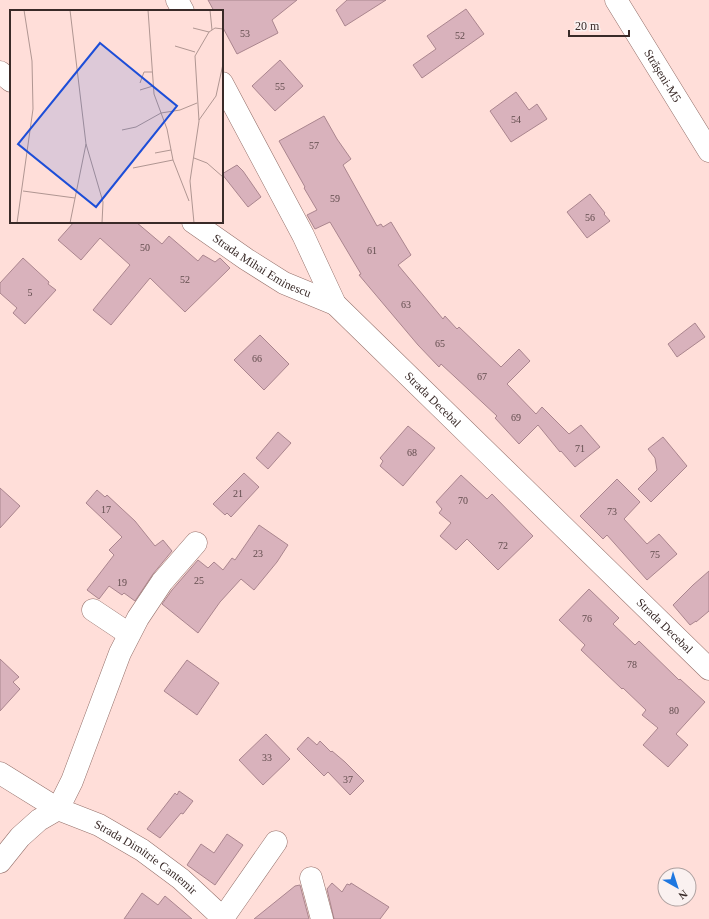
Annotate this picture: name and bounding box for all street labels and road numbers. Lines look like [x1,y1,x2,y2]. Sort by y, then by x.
street label: Strășeni-M5 [641,47,684,105]
street label: Strada Mihai Eminescu [210,231,313,300]
street label: Strada Decebal [402,369,464,430]
street label: Strada Decebal [634,595,696,657]
street label: Strada Dimitrie Cantemir [92,817,200,897]

